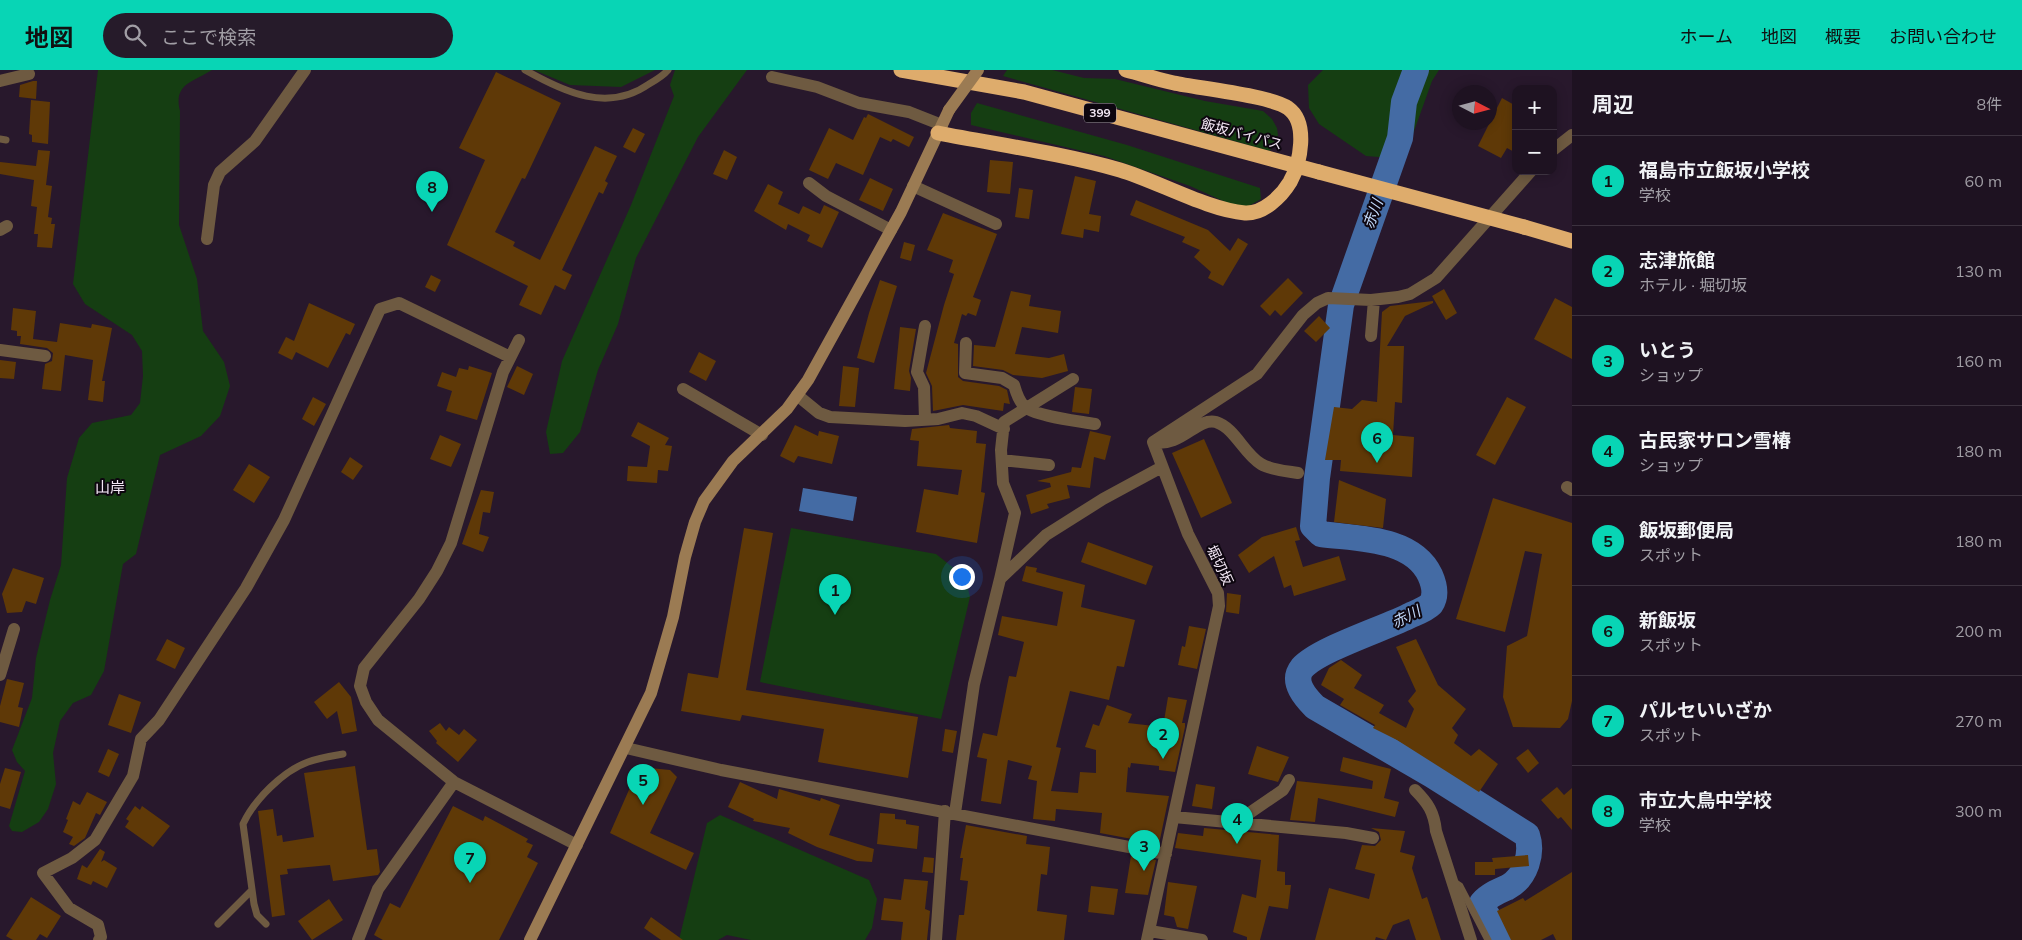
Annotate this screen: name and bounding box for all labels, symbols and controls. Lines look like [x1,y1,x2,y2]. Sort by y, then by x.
search box [103,13,453,58]
icon: search [121,21,149,49]
text: 地図 [25,22,73,52]
text: ここで検索 [161,25,256,49]
text: ホーム [1680,25,1733,48]
text: 地図 [1761,25,1797,48]
text: 概要 [1825,25,1861,48]
text: お問い合わせ [1889,25,1997,48]
north arrow [1452,85,1497,130]
map controls [1512,85,1557,175]
button: + [1512,85,1557,130]
text: 周辺 [1592,91,1634,117]
text: 8件 [1976,94,2002,114]
road number: 399 [1084,104,1116,122]
street label: 飯坂バイパス [1199,114,1285,154]
button: − [1512,130,1557,175]
text: 福島市立飯坂小学校 [1639,158,1810,182]
pin: 8 [416,171,448,212]
text: 1 [1603,171,1613,191]
text: 60 m [1965,171,2002,191]
text: 学校 [1639,185,1671,205]
water label: 赤川 [1358,195,1387,231]
text: 志津旅館 [1639,248,1715,272]
text: 2 [1603,261,1613,281]
text: 130 m [1955,261,2002,281]
text: ホテル · 堀切坂 [1639,275,1747,295]
text: いとう [1639,338,1696,362]
text: 3 [1603,351,1613,371]
text: 160 m [1955,351,2002,371]
text: ショップ [1639,365,1703,385]
pin: 6 [1361,422,1393,463]
text: 古民家サロン雪椿 [1639,428,1791,452]
text: 4 [1603,441,1613,461]
text: 180 m [1955,441,2002,461]
text: ショップ [1639,455,1703,475]
district label: 山岸 [95,478,125,497]
text: 飯坂郵便局 [1639,518,1734,542]
text: 5 [1603,531,1613,551]
text: 180 m [1955,531,2002,551]
street label: 堀切坂 [1203,542,1237,588]
text: スポット [1639,545,1703,565]
your location [949,564,975,590]
pin: 1 [819,574,851,615]
water label: 赤川 [1388,600,1425,632]
text: 新飯坂 [1639,608,1696,632]
text: 6 [1603,621,1613,641]
text: 200 m [1955,621,2002,641]
text: スポット [1639,635,1703,655]
text: パルセいいざか [1639,698,1772,722]
text: 7 [1603,711,1613,731]
text: 270 m [1955,711,2002,731]
pin: 2 [1147,718,1179,759]
text: スポット [1639,725,1703,745]
pin: 5 [627,764,659,805]
text: 市立大鳥中学校 [1639,788,1772,812]
text: 8 [1603,801,1613,821]
text: 300 m [1955,801,2002,821]
pin: 4 [1221,803,1253,844]
text: 学校 [1639,815,1671,835]
pin: 3 [1128,830,1160,871]
pin: 7 [454,842,486,883]

